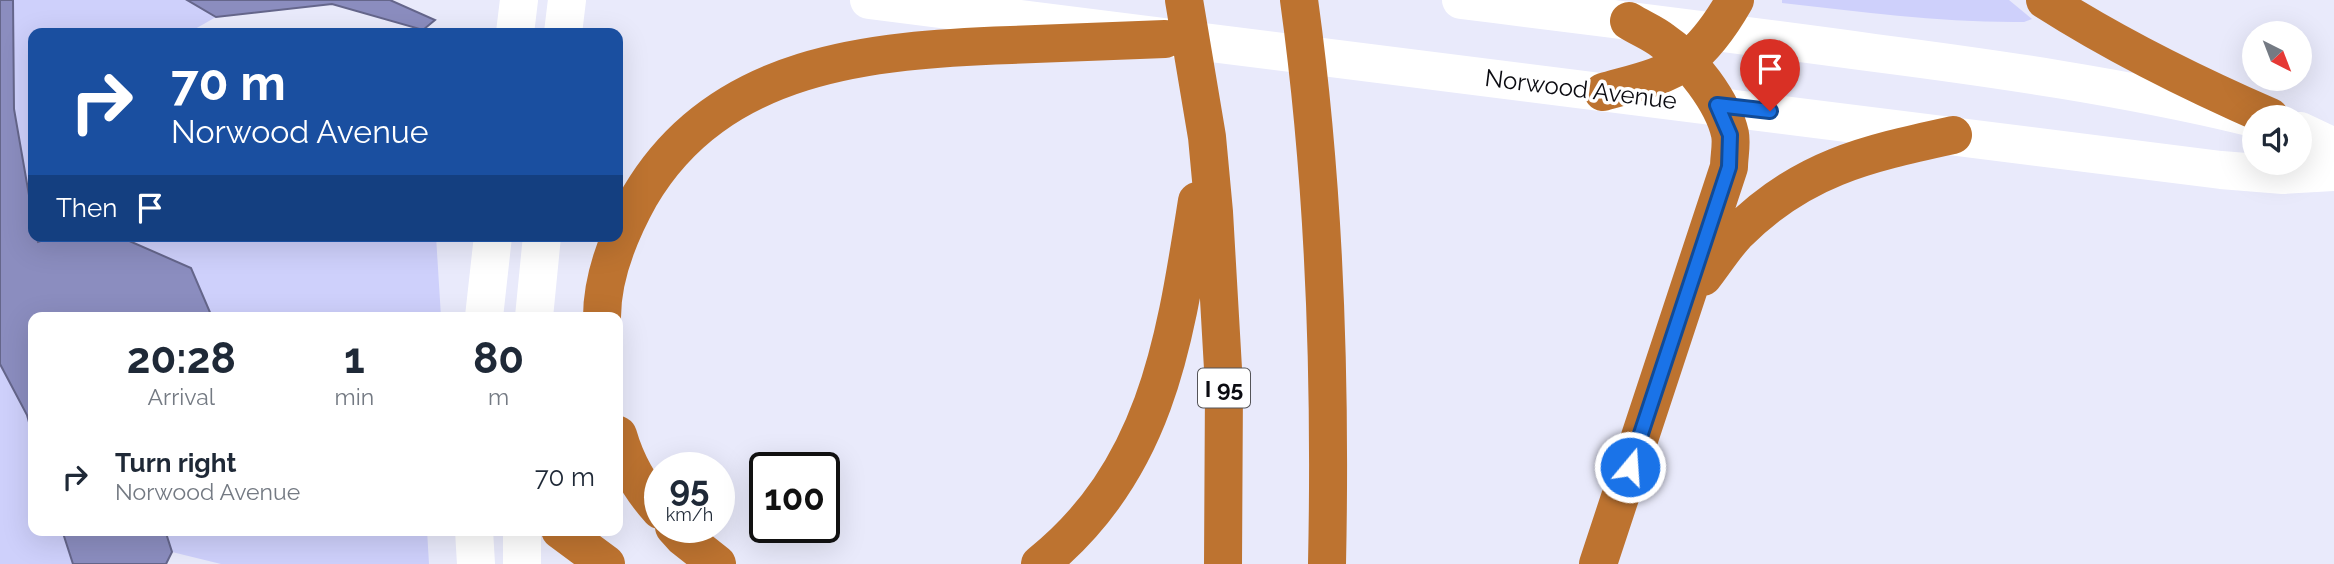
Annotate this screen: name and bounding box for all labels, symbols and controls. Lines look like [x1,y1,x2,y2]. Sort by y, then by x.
north arrow [2242,21,2312,91]
map controls [2242,21,2312,175]
pin [1740,39,1800,111]
icon: arrive [1751,50,1789,88]
text: 70 m [171,54,286,111]
icon: right [56,56,147,147]
street label: Norwood Avenue [1483,63,1679,115]
button: sound [2242,105,2312,175]
text: Norwood Avenue [171,113,429,150]
icon: arrive [131,189,169,227]
text: Then [56,193,117,223]
text: 20:28 [127,334,236,383]
text: 1 [344,334,365,383]
text: 80 [473,334,524,383]
road number: I 95 [1198,368,1250,408]
text: Arrival [148,383,215,410]
text: min [335,383,374,410]
text: m [488,383,509,410]
position arrow [1593,430,1667,504]
text: Turn right [115,448,236,478]
speed limit sign: 100 [749,452,840,543]
icon: right [56,458,94,496]
text: 70 m [535,462,595,492]
text: 95 [669,468,710,509]
text: Norwood Avenue [115,478,300,505]
text: km/h [666,504,713,525]

